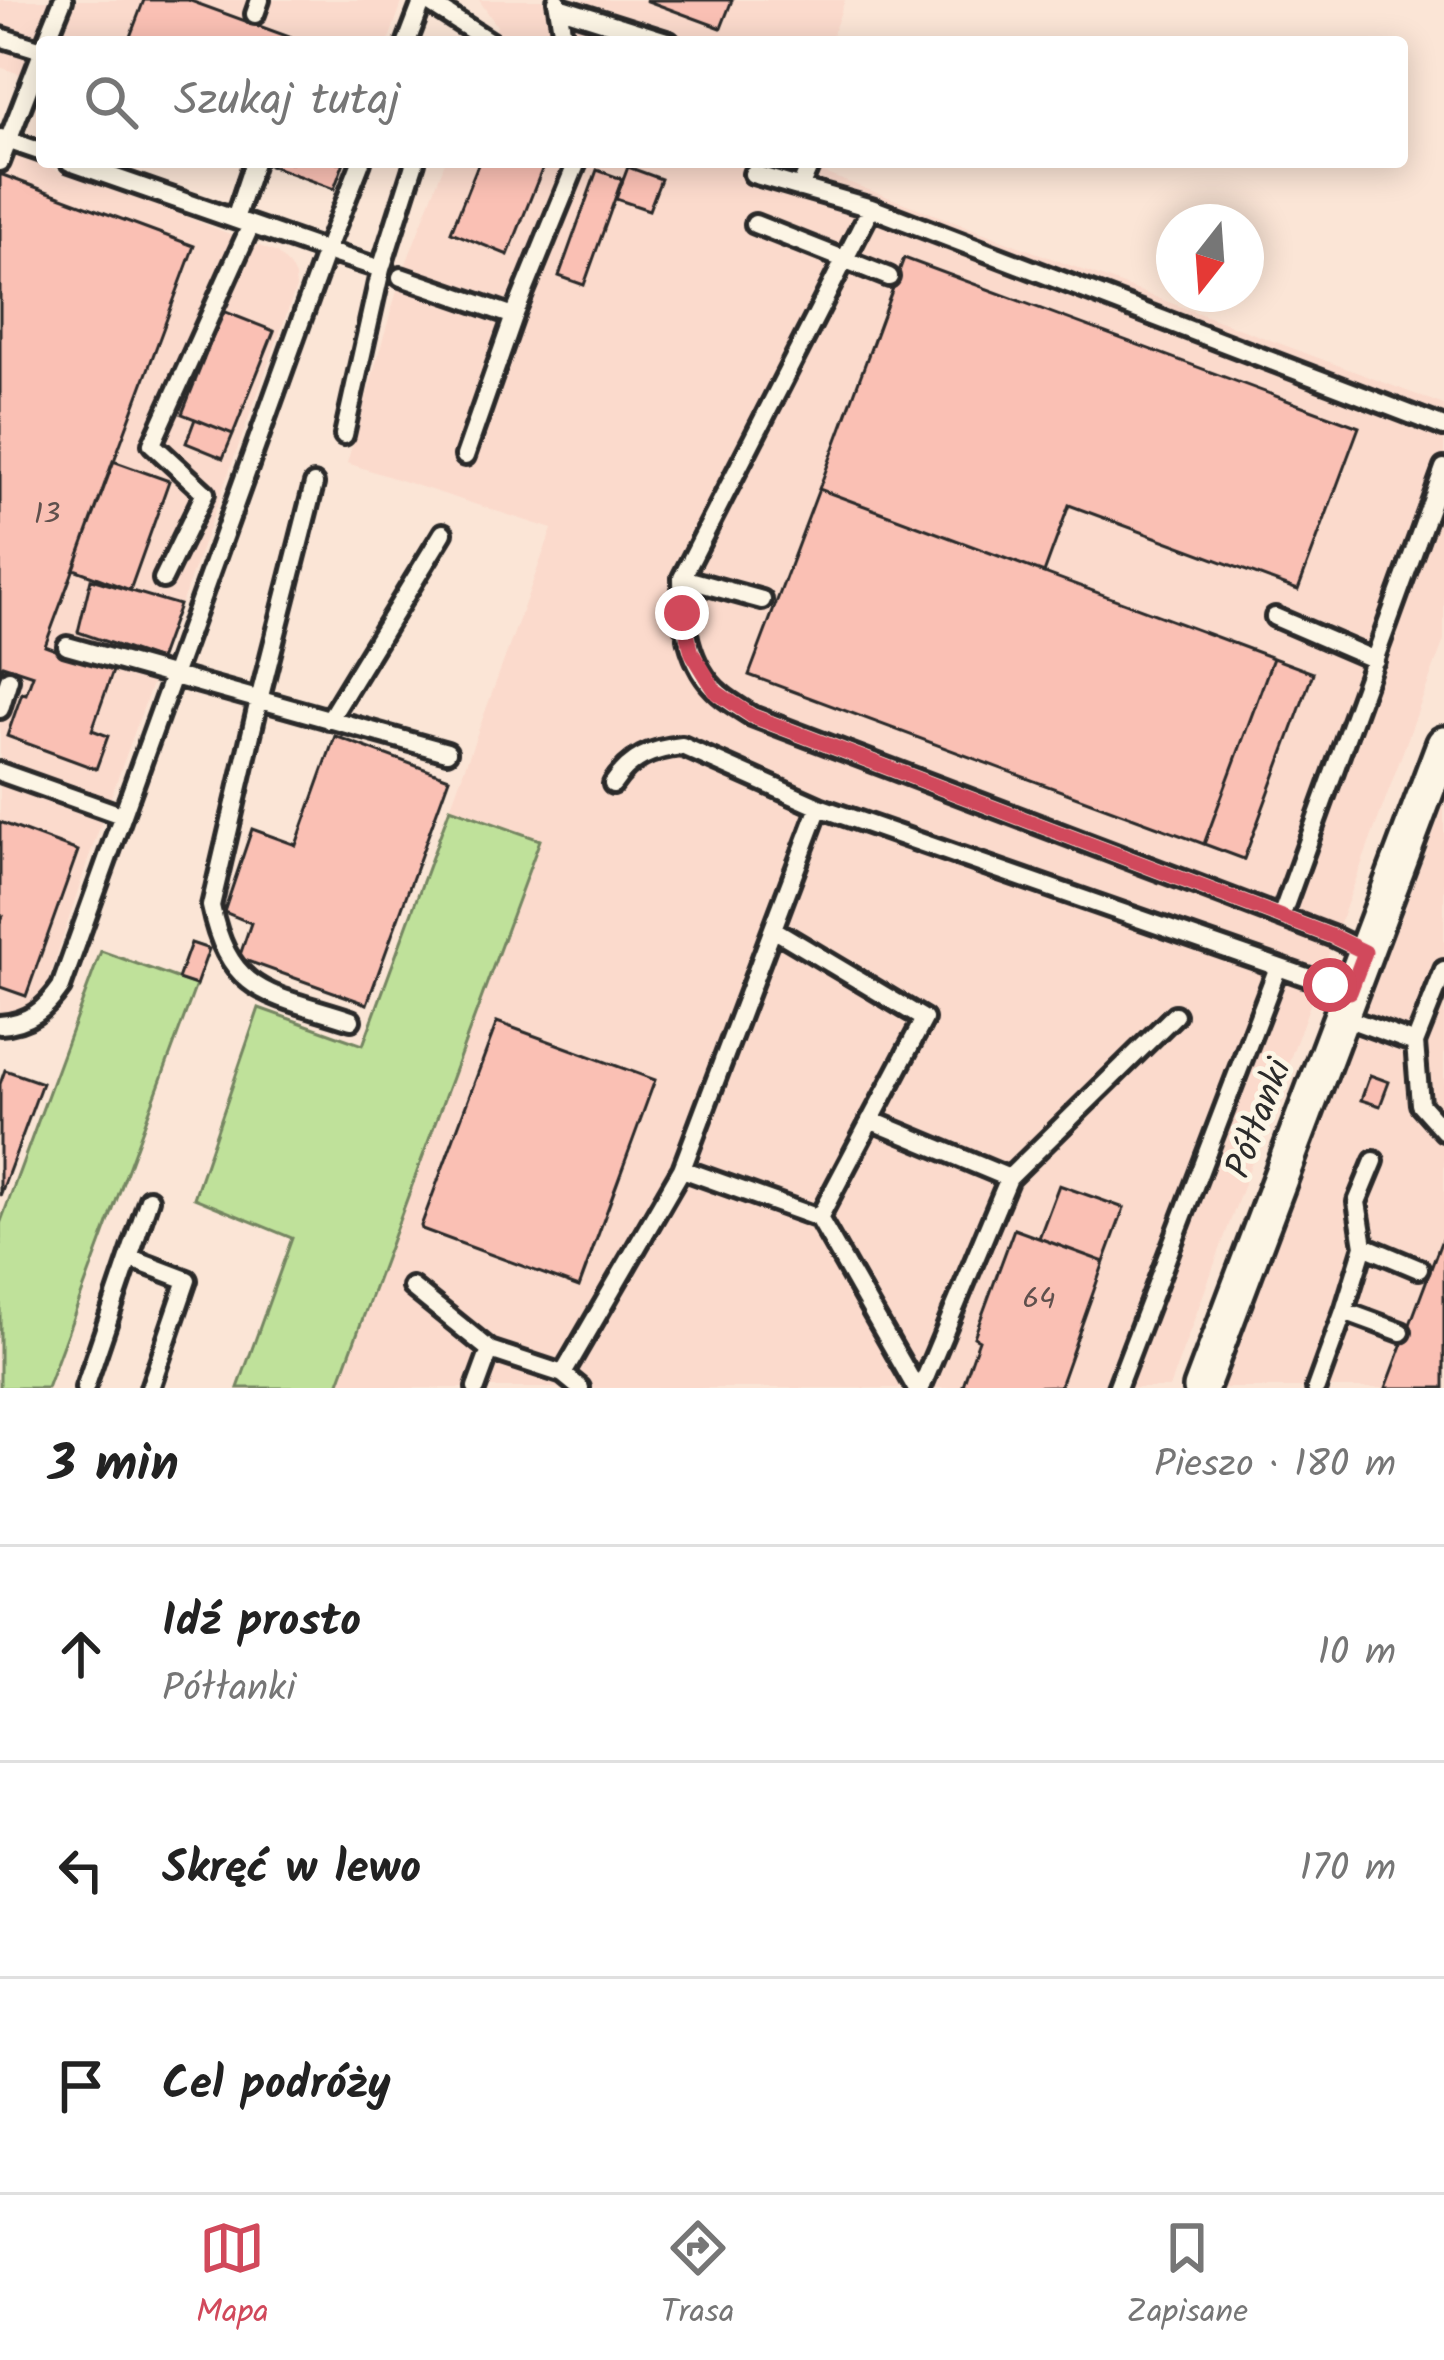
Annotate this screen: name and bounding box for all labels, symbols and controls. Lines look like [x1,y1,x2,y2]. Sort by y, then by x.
search box [36,36,1408,168]
text: Szukaj tutaj [174,66,400,138]
icon: search [78,69,144,135]
north arrow [1156,204,1264,312]
house number: 13 [34,491,60,539]
route end [655,586,709,640]
route start [1303,958,1357,1012]
street label: Półłanki [1211,1050,1309,1187]
house number: 64 [1022,1276,1056,1324]
text: 3 min [48,1426,179,1507]
text: Pieszo · 180 m [1154,1435,1396,1497]
text: Idź prosto [162,1587,361,1659]
icon: ahead [48,1621,114,1687]
text: 10 m [1318,1623,1396,1685]
text: Półłanki [162,1659,296,1721]
text: Skręć w lewo [162,1834,421,1906]
icon: left [48,1837,114,1903]
text: 170 m [1300,1839,1396,1901]
text: Cel podróży [162,2050,391,2122]
icon: arrive [48,2053,114,2119]
tab: Mapa [196,2215,269,2340]
tab: Trasa [661,2215,734,2340]
tab: Zapisane [1126,2215,1248,2340]

